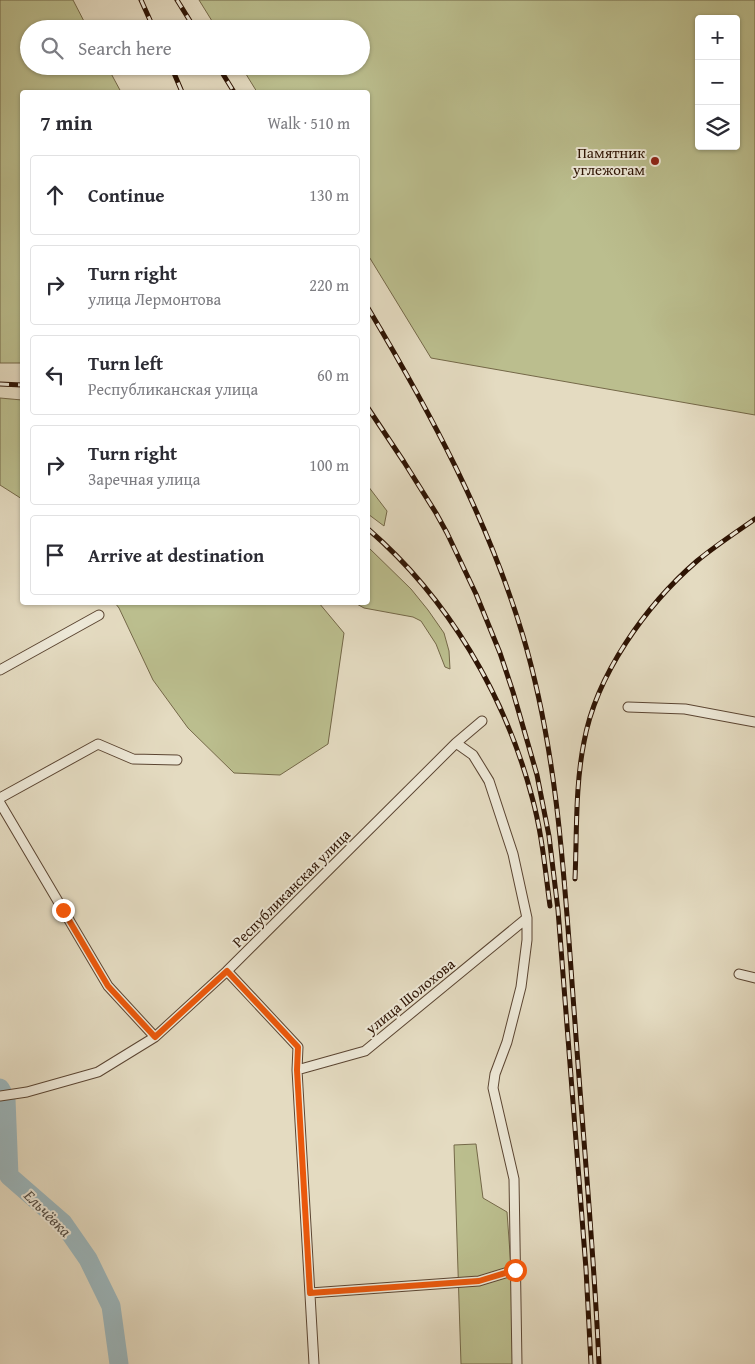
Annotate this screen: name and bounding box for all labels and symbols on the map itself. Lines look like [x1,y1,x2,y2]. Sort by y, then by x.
place label: Памятник углежогам [572,142,645,180]
marker: Памятник углежогам [649,155,661,167]
street label: Республиканская улица [227,824,355,952]
route end [52,899,75,922]
street label: улица Шолохова [360,953,460,1039]
water label: Ельчёвка [18,1183,78,1243]
route start [504,1259,527,1282]

